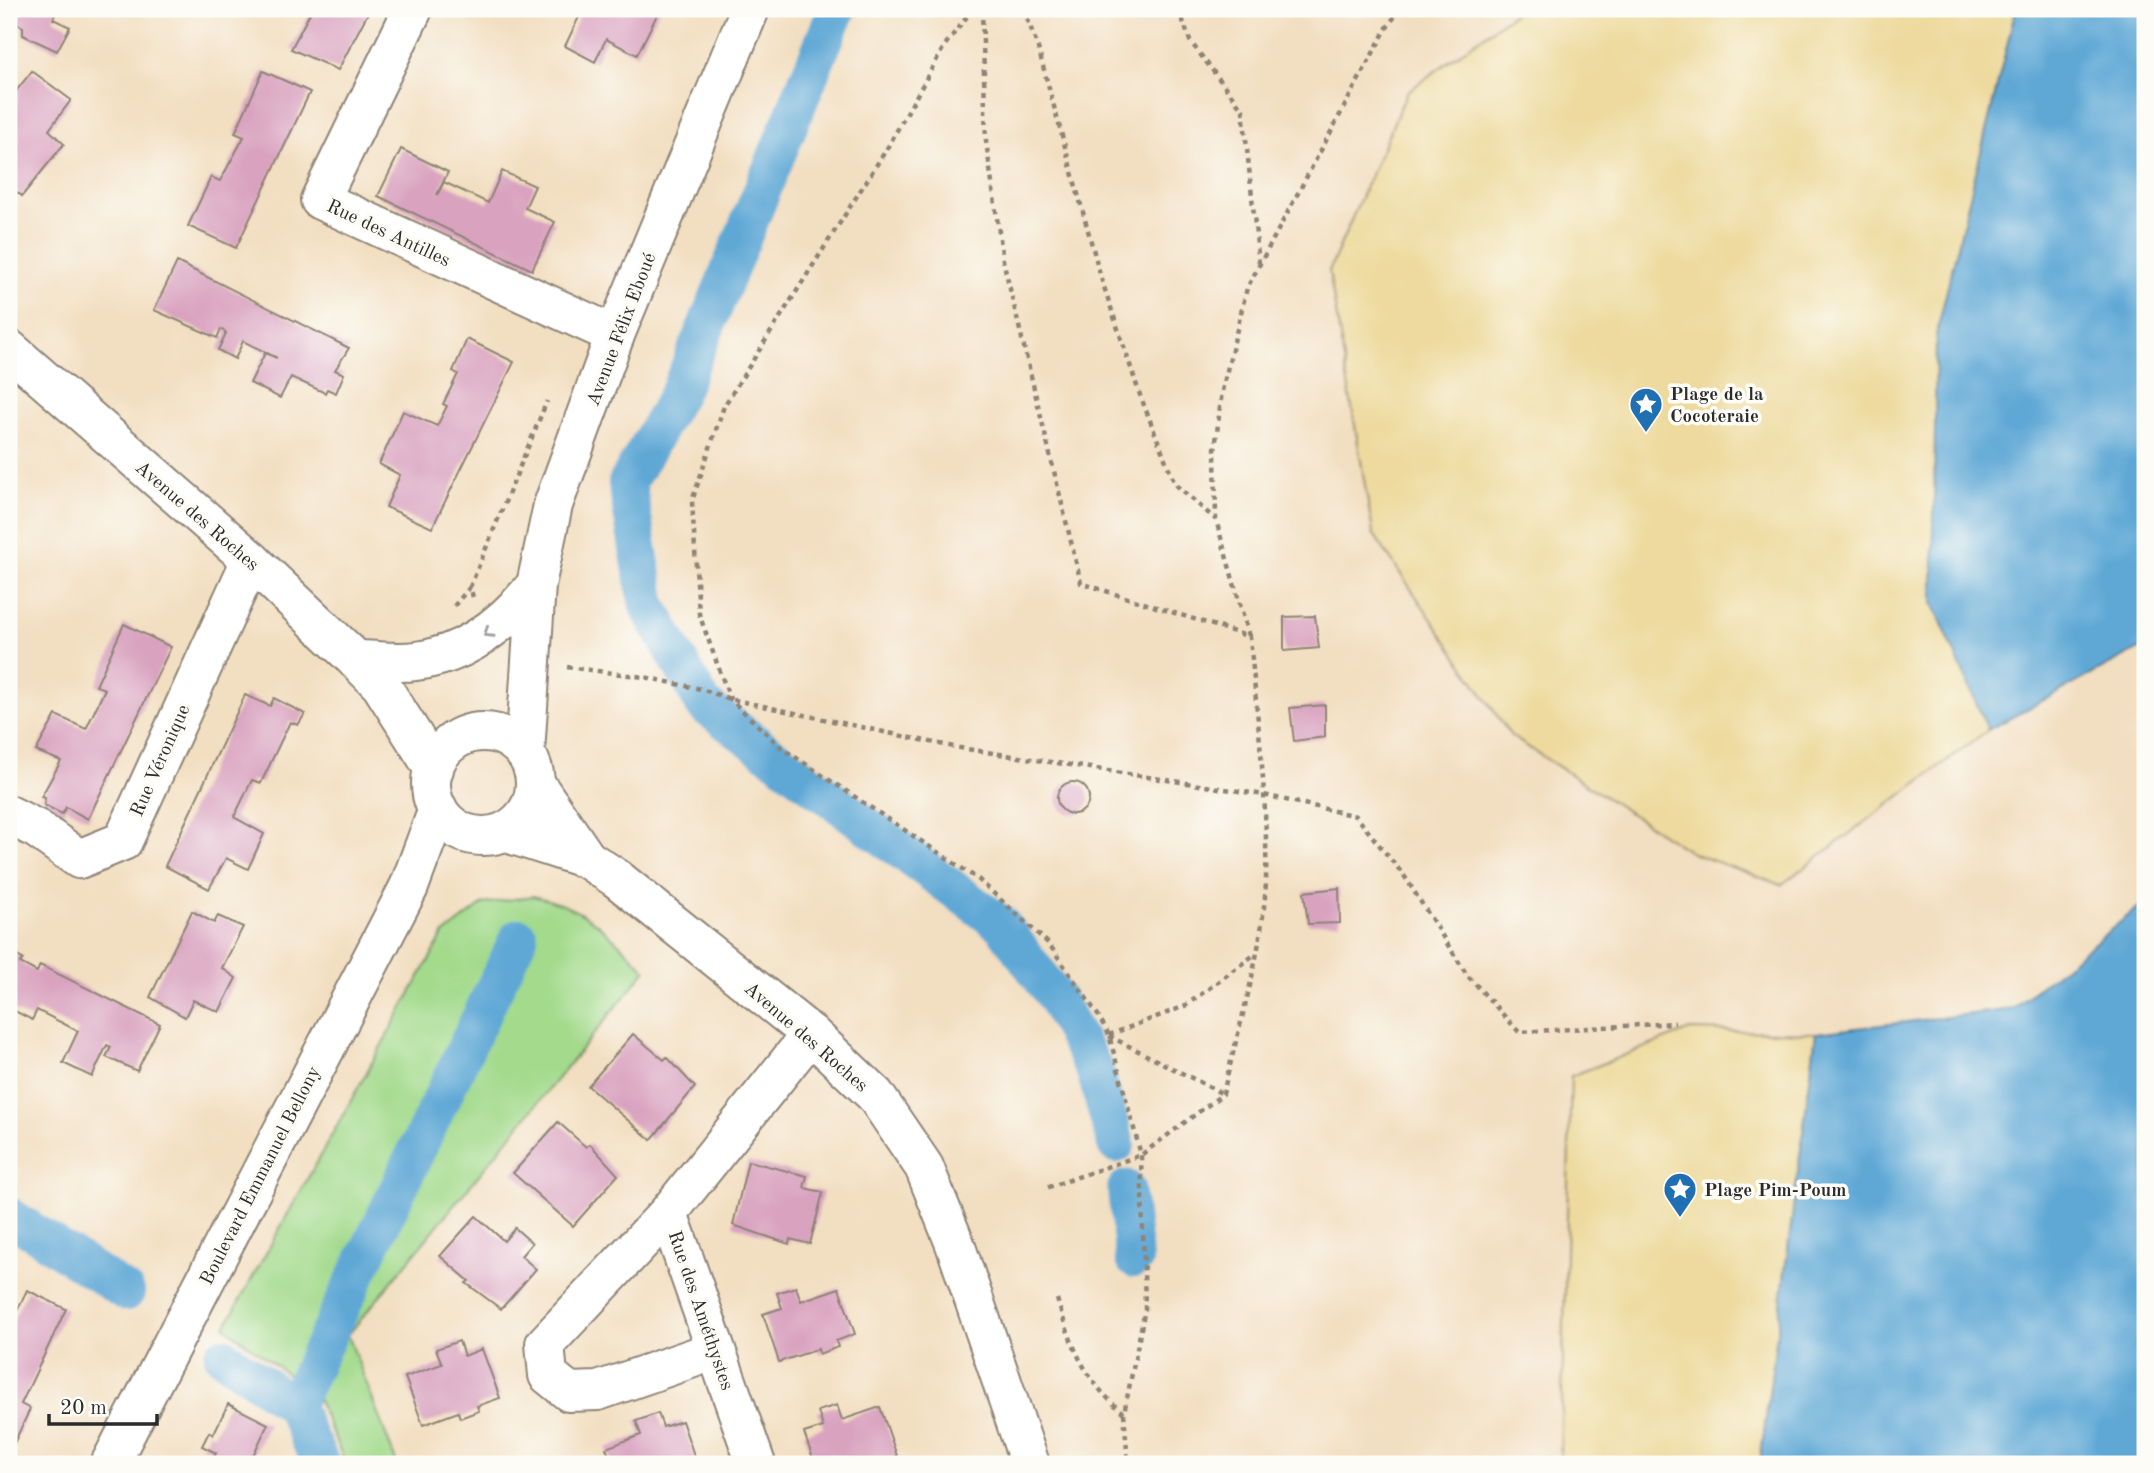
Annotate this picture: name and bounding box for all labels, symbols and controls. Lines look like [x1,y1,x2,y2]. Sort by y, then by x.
street label: Rue des Antilles [323,197,453,271]
street label: Avenue Félix Eboué [584,251,660,409]
place icon: Plage de la Cocoteraie [1627,385,1665,434]
place label: Plage de la Cocoteraie [1670,386,1764,427]
street label: Avenue des Roches [131,458,262,575]
one-way arrow [482,624,495,637]
street label: Rue Véronique [128,702,194,820]
street label: Avenue des Roches [740,979,871,1096]
street label: Boulevard Emmanuel Bellony [198,1064,325,1289]
place icon: Plage Pim-Poum [1661,1170,1699,1219]
place label: Plage Pim-Poum [1704,1182,1846,1201]
street label: Rue des Améthystes [663,1229,736,1393]
scale bar [49,1382,158,1426]
text: 20 m [60,1398,107,1419]

